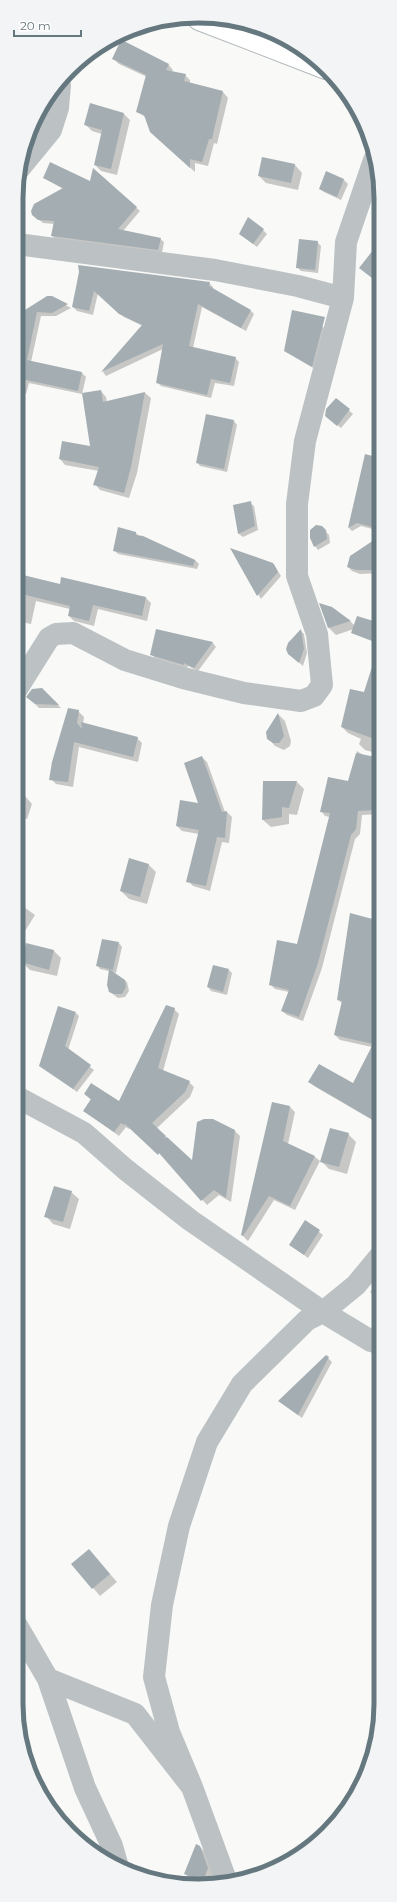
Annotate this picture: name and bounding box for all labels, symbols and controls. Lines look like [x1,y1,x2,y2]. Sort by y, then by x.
scale bar [14,12,81,38]
text: 20 m [20,18,51,33]

